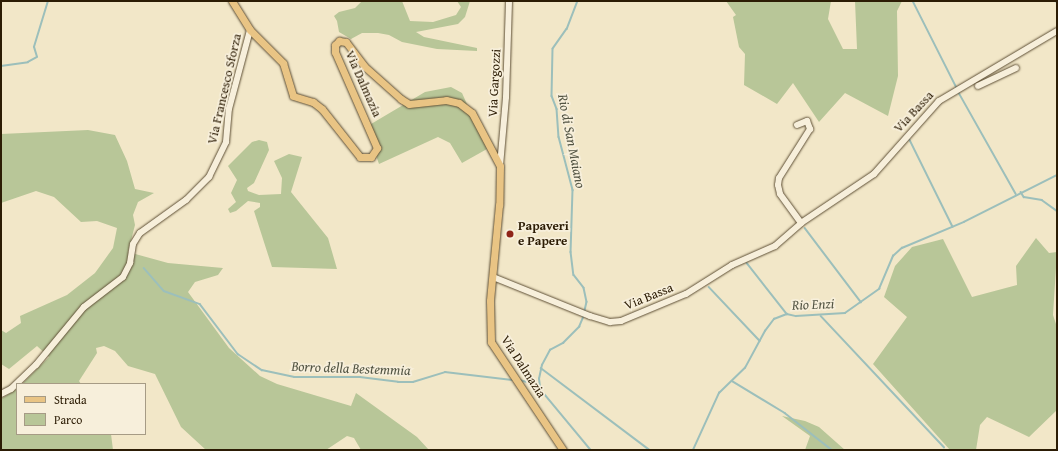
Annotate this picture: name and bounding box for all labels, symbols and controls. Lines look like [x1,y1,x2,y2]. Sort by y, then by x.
street label: Via Francesco Sforza [205,32,245,146]
street label: Via Dalmazia [341,48,385,120]
street label: Via Gargozzi [485,48,505,118]
street label: Via Bassa [891,88,937,136]
water label: Rio di San Maiano [555,92,589,190]
place label: Papaveri e Papere [518,219,569,250]
marker: Papaveri e Papere [505,229,515,239]
street label: Via Bassa [622,280,676,314]
water label: Rio Enzi [791,295,835,313]
street label: Via Dalmazia [497,333,549,401]
water label: Borro della Bestemmia [291,358,411,378]
legend [16,383,146,435]
text: Strada [54,391,87,408]
text: Parco [54,411,82,428]

